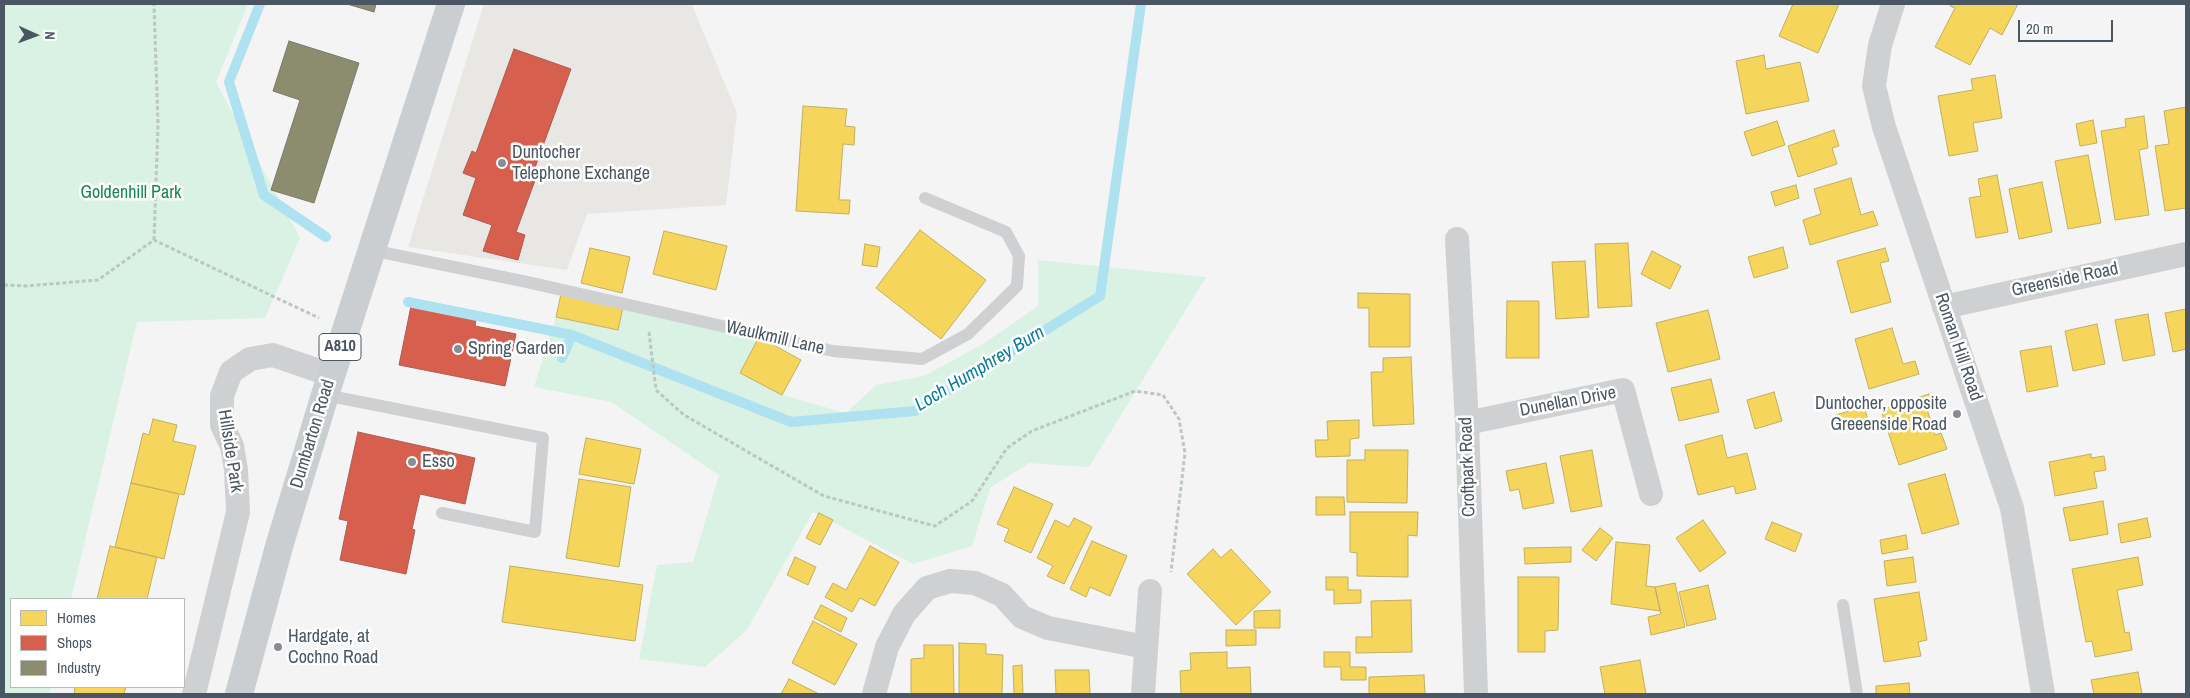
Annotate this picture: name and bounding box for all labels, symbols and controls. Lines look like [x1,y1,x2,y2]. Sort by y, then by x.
north arrow [10,10,60,60]
scale bar [2020,10,2115,42]
text: 20 m [2026,18,2053,39]
text: N [41,31,59,40]
place label: Duntocher Telephone Exchange [512,142,650,184]
marker: Duntocher Telephone Exchange [496,157,508,169]
park label: Goldenhill Park [81,182,181,204]
street label: Greenside Road [2010,258,2120,302]
street label: Roman Hill Road [1929,290,1987,404]
street label: Waulkmill Lane [724,316,826,360]
water label: Loch Humphrey Burn [911,321,1049,417]
road number: A810 [319,334,361,361]
place label: Spring Garden [468,338,565,360]
marker: Spring Garden [452,343,464,355]
street label: Dumbarton Road [286,377,340,491]
street label: Dunellan Drive [1518,382,1618,422]
place label: Duntocher, opposite Greeenside Road [1815,393,1947,436]
street label: Hillside Park [213,408,247,494]
marker: Duntocher, opposite Greeenside Road [1951,408,1963,420]
street label: Croftpark Road [1455,417,1481,517]
place label: Esso [422,451,455,473]
marker: Esso [406,456,418,468]
legend [10,598,185,688]
text: Homes [57,607,96,628]
place label: Hardgate, at Cochno Road [288,626,378,669]
text: Shops [57,632,92,653]
marker: Hardgate, at Cochno Road [272,641,284,653]
text: Industry [57,657,101,678]

